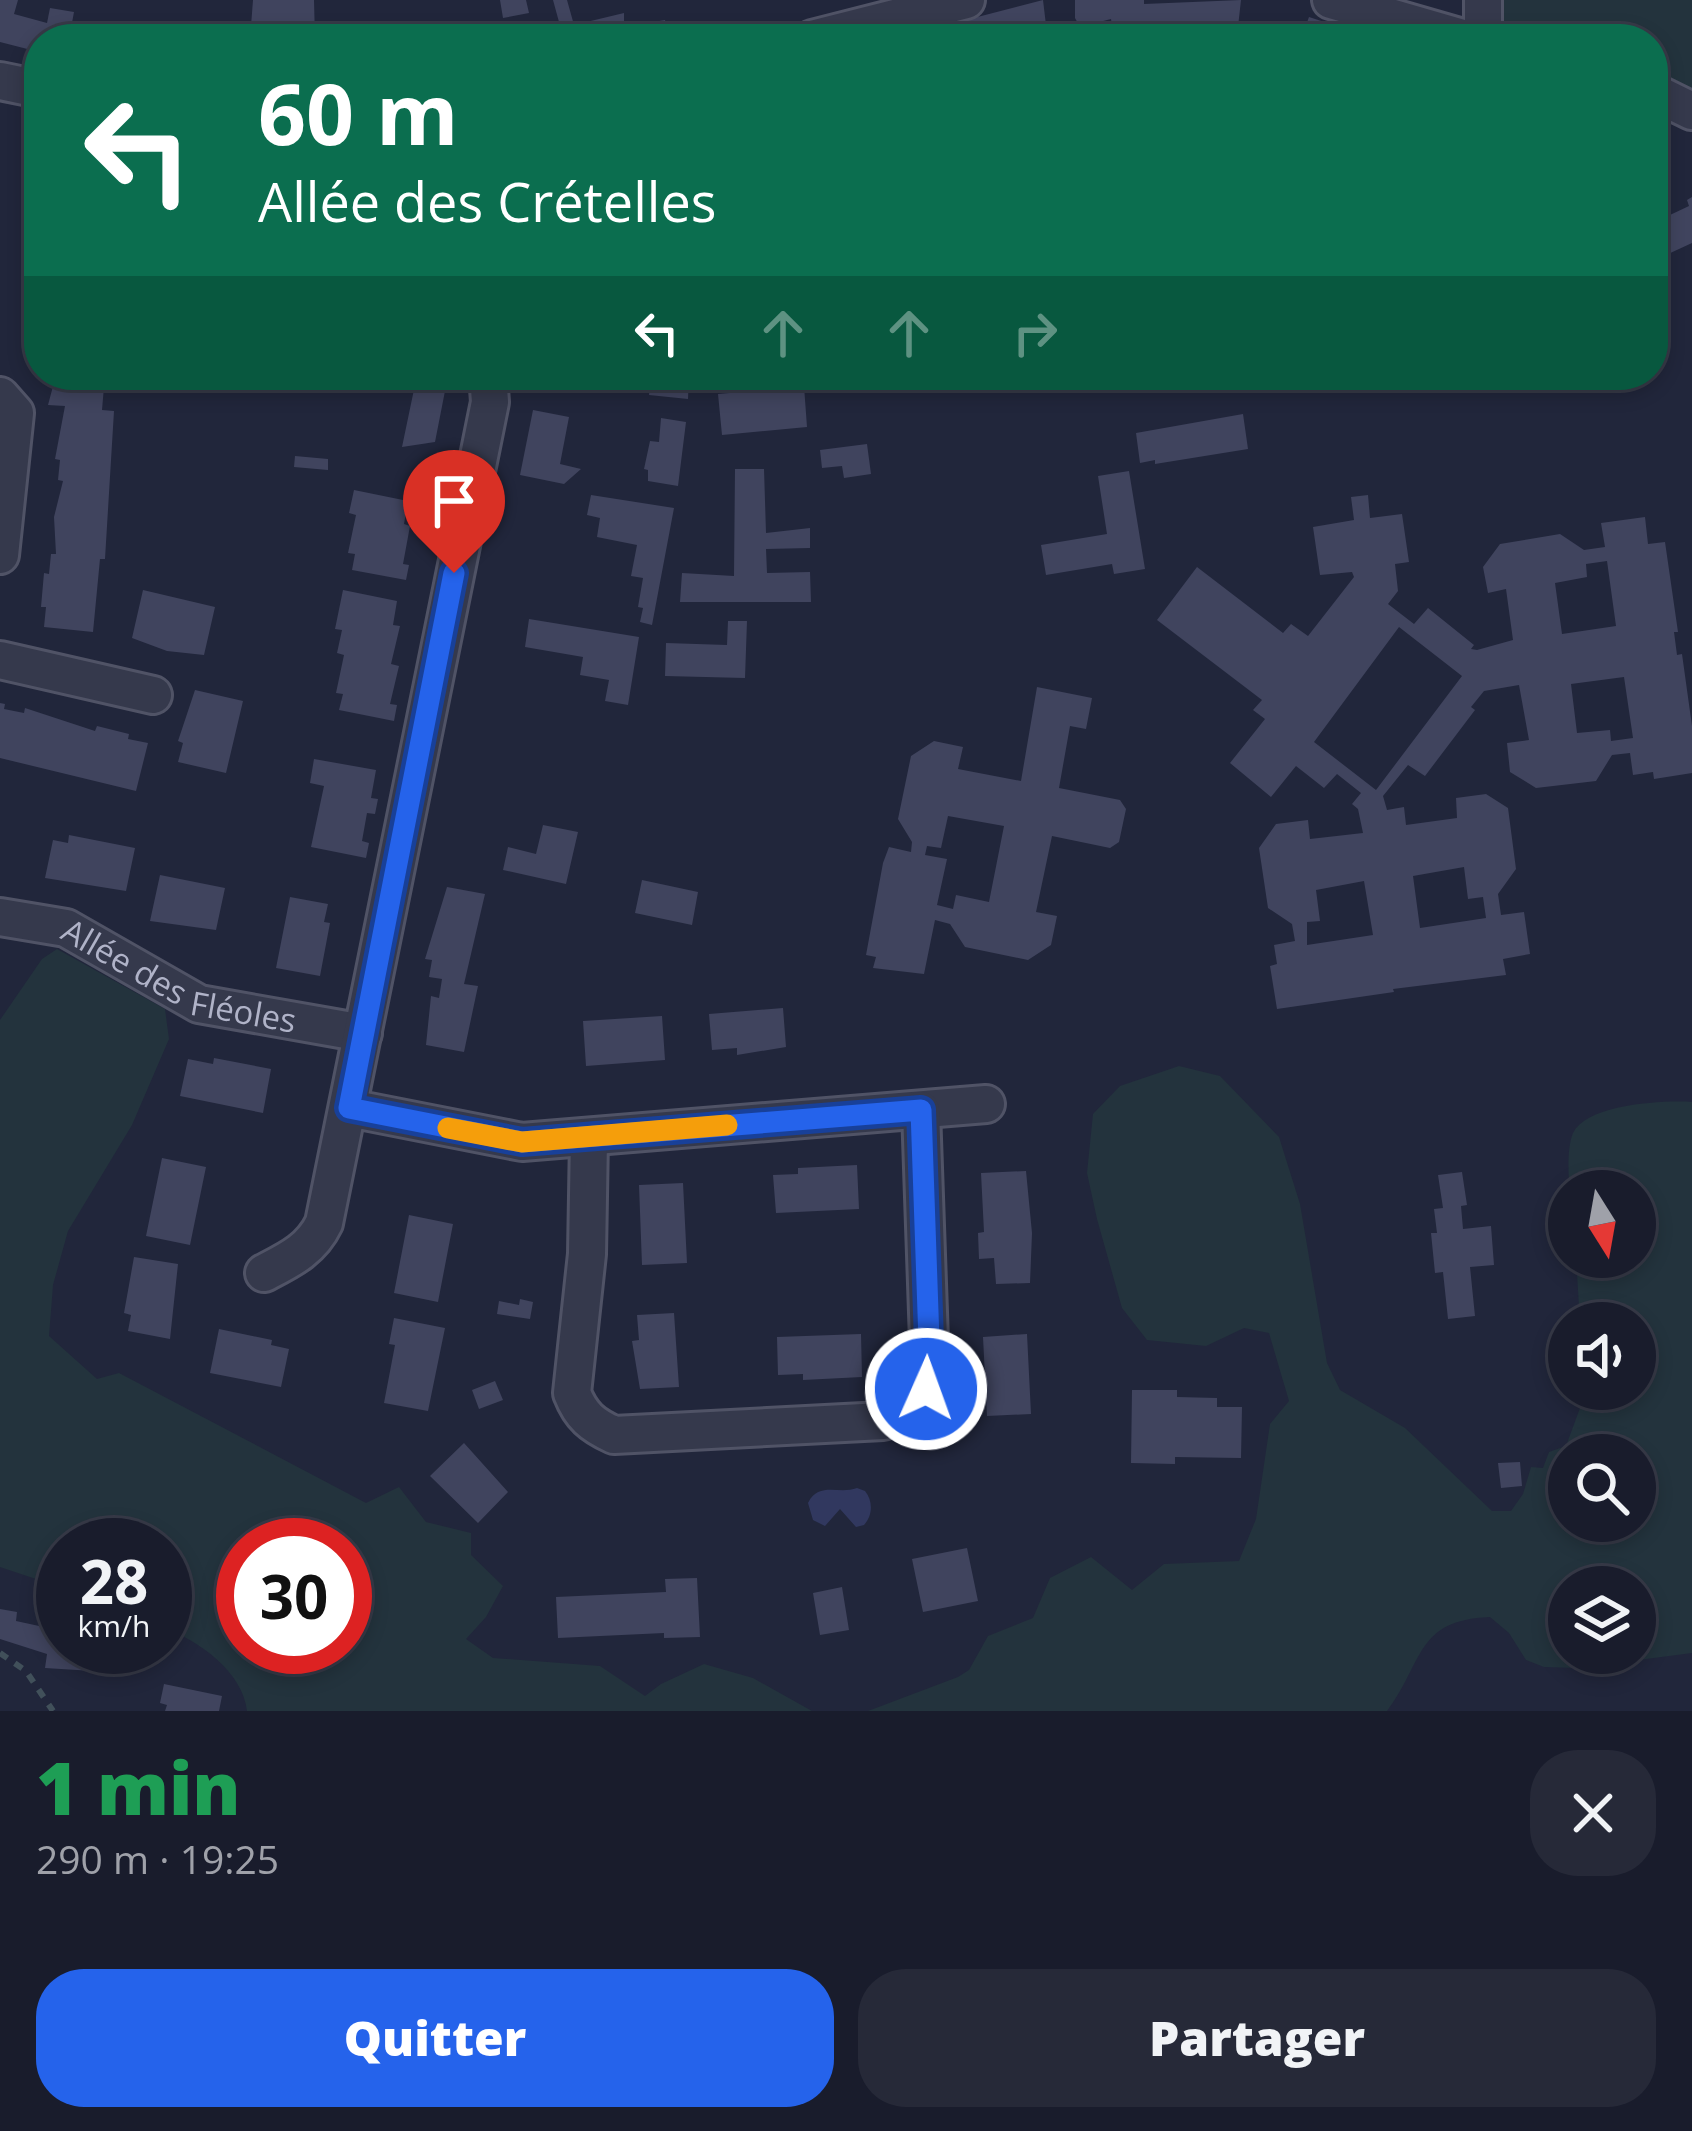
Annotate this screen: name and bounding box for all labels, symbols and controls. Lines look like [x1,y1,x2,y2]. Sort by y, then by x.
text: 60 m [258,55,458,170]
icon: left [60,72,216,228]
text: Allée des Crételles [258,164,717,238]
icon: left [624,300,690,366]
icon: ahead [750,300,816,366]
icon: ahead [876,300,942,366]
icon: right [1002,300,1068,366]
pin [403,450,505,573]
icon: arrive [421,468,487,534]
street label: Allée des Fléoles [54,907,300,1043]
north arrow [1548,1170,1656,1278]
map controls [1548,1170,1656,1674]
button: sound [1548,1302,1656,1410]
position arrow [863,1326,989,1452]
button: search [1548,1434,1656,1542]
speed limit sign: 30 [216,1518,372,1674]
text: 28 [80,1540,148,1622]
button: layers [1548,1566,1656,1674]
text: km/h [78,1605,150,1646]
text: 1 min [36,1738,241,1836]
button: close [1530,1750,1656,1876]
text: 290 m · 19:25 [36,1832,279,1885]
button: Quitter [36,1969,834,2107]
button: Partager [858,1969,1656,2107]

